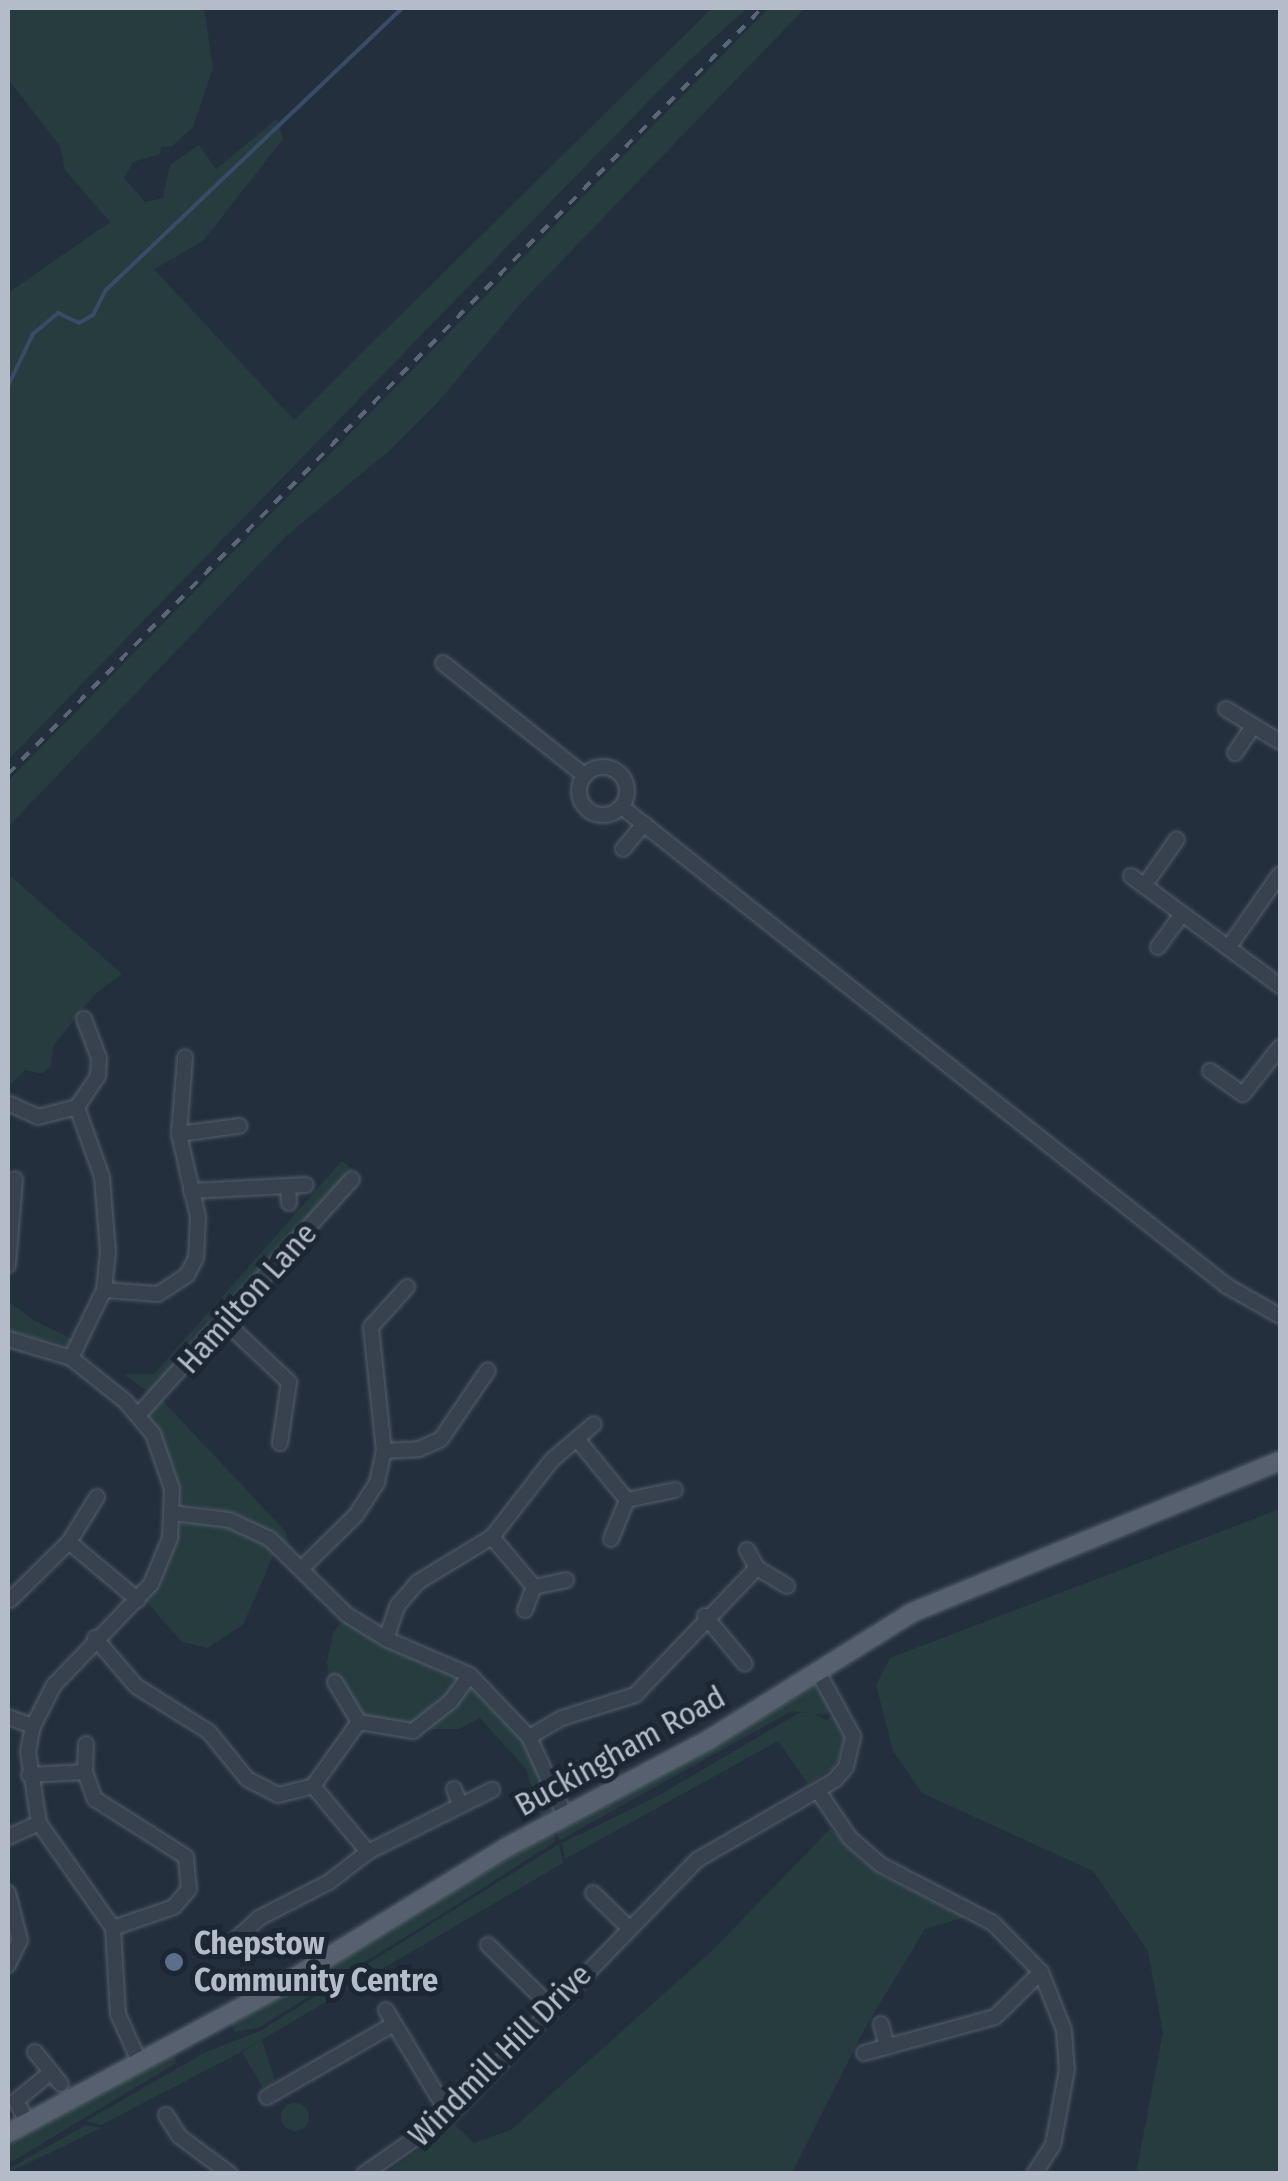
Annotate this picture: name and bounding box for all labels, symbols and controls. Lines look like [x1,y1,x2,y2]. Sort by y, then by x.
street label: Hamilton Lane [169,1215,325,1381]
street label: Buckingham Road [508,1678,732,1824]
place label: Chepstow Community Centre [194,1925,438,2000]
marker: Chepstow Community Centre [163,1951,185,1973]
street label: Windmill Hill Drive [401,1956,599,2154]

